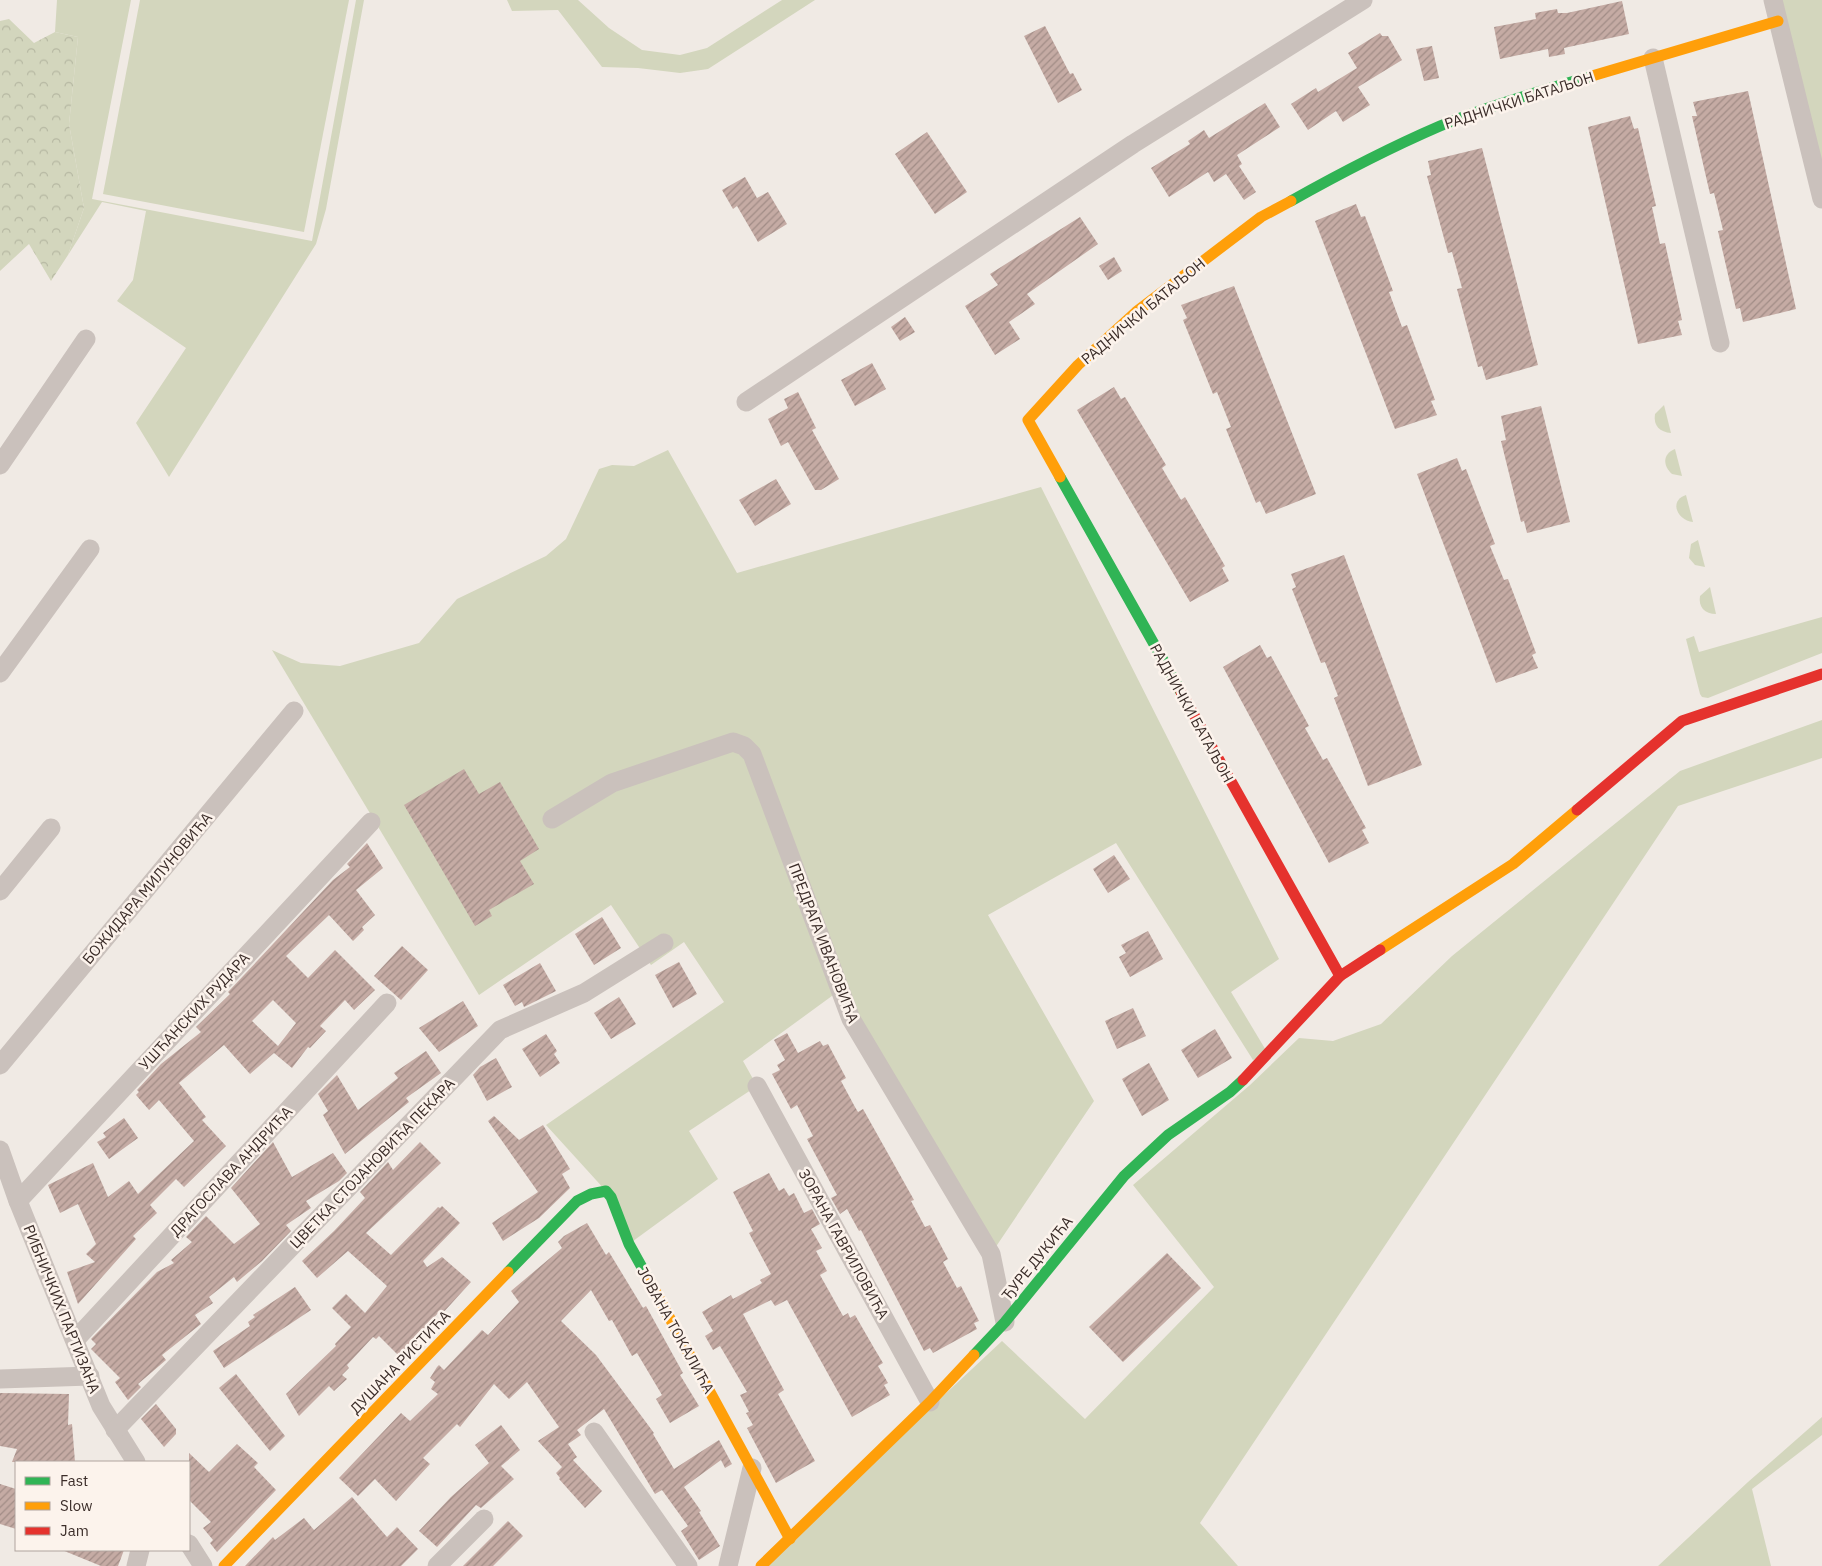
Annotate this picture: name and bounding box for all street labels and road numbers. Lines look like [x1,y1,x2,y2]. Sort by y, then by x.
street label: РАДНИЧКИ БАТАЉОН [1442,67,1596,133]
street label: РАДНИЧКИ БАТАЉОН [1077,254,1209,368]
street label: РАДНИЧКИ БАТАЉОН [1146,640,1238,786]
street label: БОЖИДАРА МИЛУНОВИЋА [78,808,216,968]
street label: ПРЕДРАГА ИВАНОВИЋА [785,860,863,1026]
street label: УШЋАНСКИХ РУДАРА [135,948,254,1074]
street label: ЦВЕТКА СТОЈАНОВИЋА ПЕКАРА [285,1074,459,1252]
street label: ДРАГОСЛАВА АНДРИЋА [166,1102,296,1240]
street label: ЗОРАНА ГАВРИЛОВИЋА [795,1165,894,1323]
street label: ЂУРЕ ДУКИЋА [997,1212,1077,1304]
street label: РИБНИЧКИХ ПАРТИЗАНА [19,1222,105,1396]
street label: ЈОВАНА ТОКАЛИЋА [633,1263,719,1397]
street label: ДУШАНА РИСТИЋА [346,1306,455,1418]

